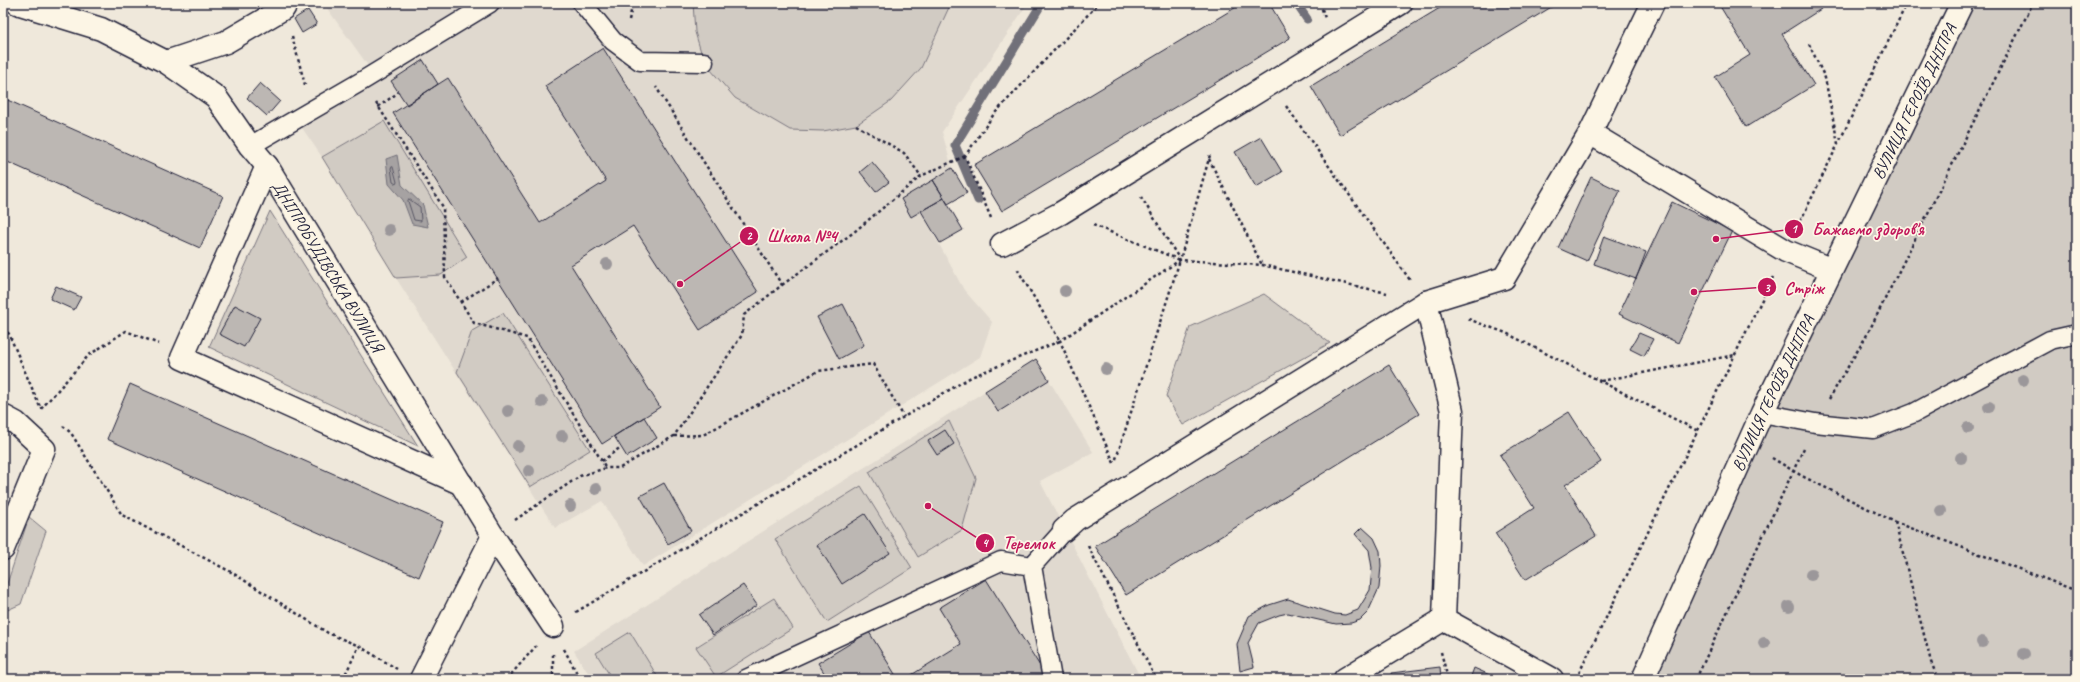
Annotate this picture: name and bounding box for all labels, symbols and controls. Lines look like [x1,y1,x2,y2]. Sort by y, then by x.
street label: ВУЛИЦЯ ГЕРОЇВ ДНІПРА [1868,19,1962,183]
street label: ДНІПРОБУДІВСЬКА ВУЛИЦЯ [267,177,389,358]
callout: Бажаємо здоров'я [1784,214,1932,244]
text: Бажаємо здоров'я [1812,218,1925,241]
callout: Школа №4 [739,221,845,251]
text: 1 [1791,221,1798,237]
text: Школа №4 [767,225,839,247]
text: 2 [746,228,753,244]
callout: Стріж [1757,272,1832,302]
text: Стріж [1784,277,1826,299]
text: 3 [1764,280,1771,296]
street label: ВУЛИЦЯ ГЕРОЇВ ДНІПРА [1727,311,1820,475]
callout: Теремок [975,528,1063,558]
text: Теремок [1003,532,1056,554]
text: 4 [982,535,989,551]

